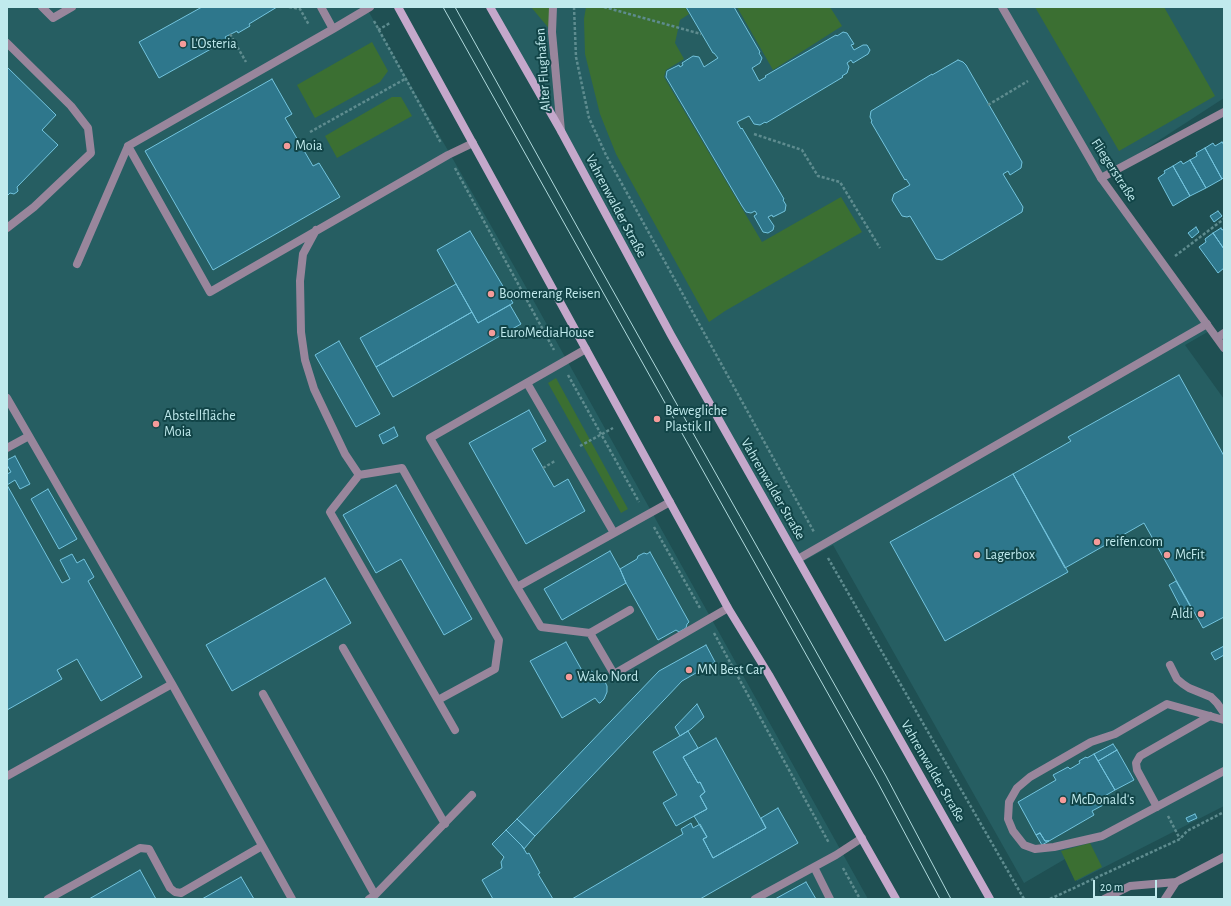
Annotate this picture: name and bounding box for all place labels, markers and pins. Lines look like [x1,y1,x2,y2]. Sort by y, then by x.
place label: L'Osteria [191,36,237,52]
marker: L'Osteria [178,39,188,49]
place label: Moia [295,138,322,154]
marker: Moia [282,141,292,151]
place label: Boomerang Reisen [499,286,601,302]
marker: Boomerang Reisen [486,289,496,299]
place label: EuroMediaHouse [500,325,594,341]
marker: EuroMediaHouse [487,328,497,338]
place label: Bewegliche Plastik II [665,403,727,436]
place label: Abstellfläche Moia [164,408,236,440]
marker: Bewegliche Plastik II [652,414,662,424]
marker: Abstellfläche Moia [151,419,161,429]
place label: reifen.com [1105,534,1163,550]
marker: reifen.com [1092,537,1102,547]
place label: Lagerbox [985,547,1035,563]
place label: McFit [1175,547,1205,563]
marker: Lagerbox [972,550,982,560]
marker: McFit [1162,550,1172,560]
place label: Aldi [1171,606,1193,622]
marker: Aldi [1196,609,1206,619]
place label: MN Best Car [697,662,764,678]
marker: MN Best Car [684,665,694,675]
place label: Wako Nord [577,669,638,685]
marker: Wako Nord [564,672,574,682]
place label: McDonald's [1071,792,1134,808]
marker: McDonald's [1058,795,1068,805]

